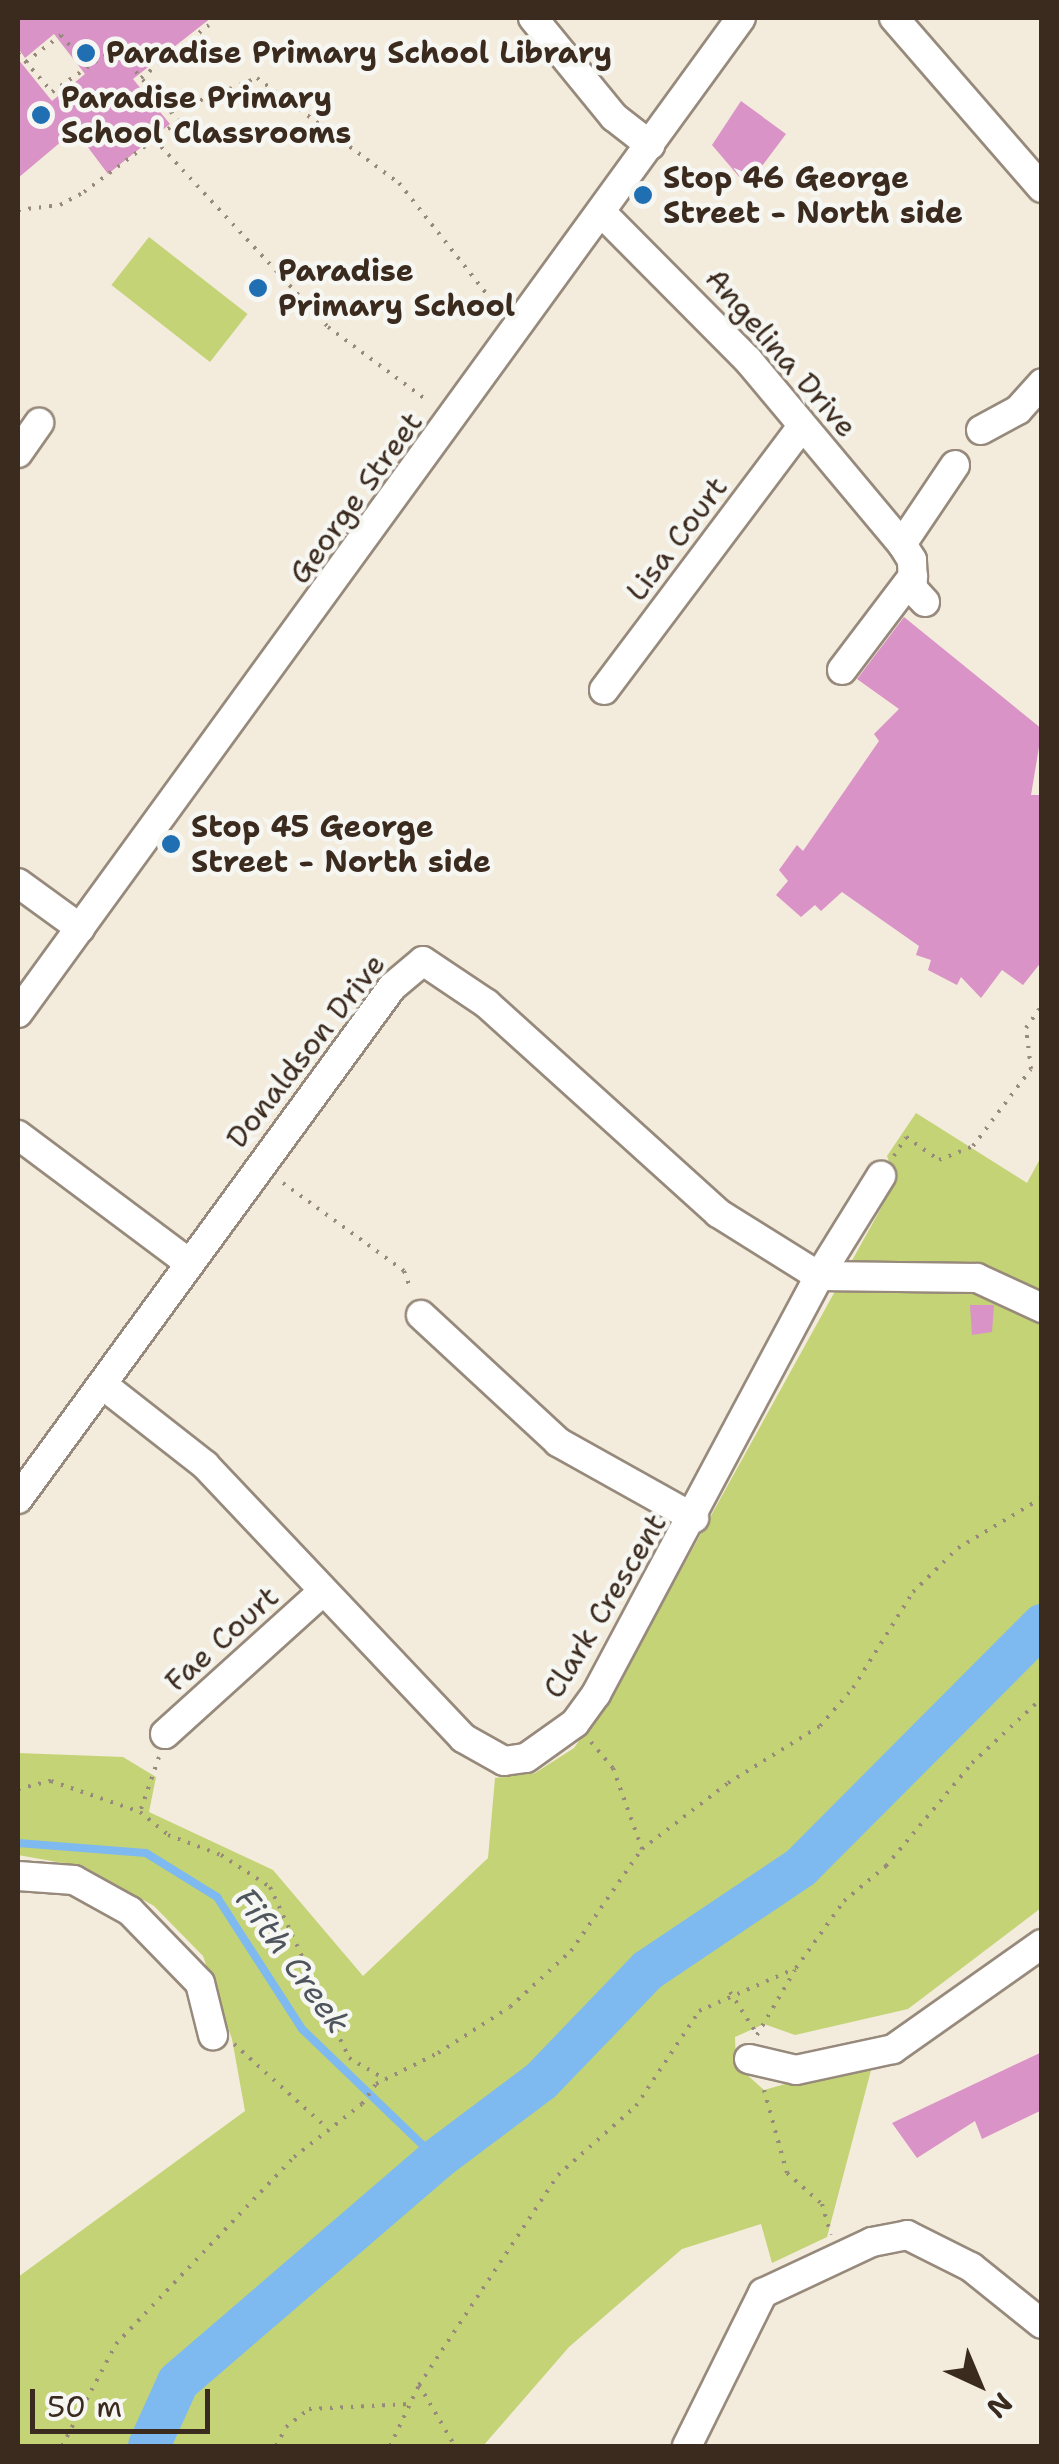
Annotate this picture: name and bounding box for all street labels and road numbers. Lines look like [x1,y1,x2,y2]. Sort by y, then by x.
street label: Angelina Drive [698,261,864,445]
street label: George Street [282,405,430,591]
street label: Lisa Court [619,470,735,608]
street label: Donaldson Drive [219,947,393,1155]
street label: Clark Crescent [536,1507,674,1705]
street label: Fae Court [158,1579,286,1699]

